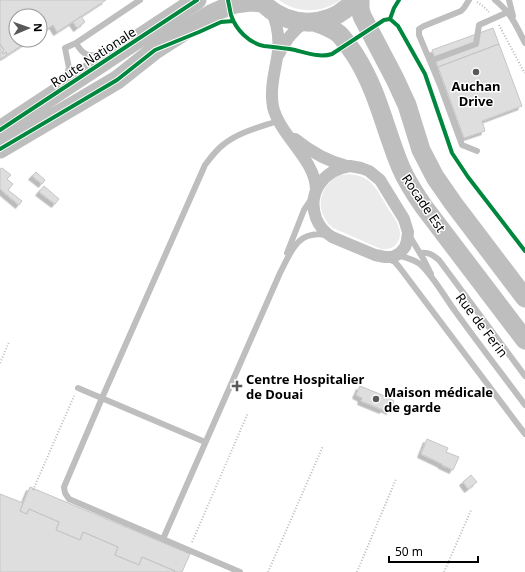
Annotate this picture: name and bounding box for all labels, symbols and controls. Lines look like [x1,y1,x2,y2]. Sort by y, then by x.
north arrow [8,8,48,48]
text: N [31,23,46,32]
street label: Route Nationale [47,23,139,91]
marker: Auchan Drive [471,67,481,77]
place label: Auchan Drive [452,77,500,110]
street label: Rocade Est [398,170,450,236]
street label: Rue de Ferin [452,289,512,361]
place label: Centre Hospitalier de Douai [246,370,365,403]
marker: Centre Hospitalier de Douai [231,380,243,392]
place label: Maison médicale de garde [384,383,493,416]
marker: Maison médicale de garde [371,394,381,404]
scale bar [389,538,478,564]
text: 50 m [395,543,423,560]

